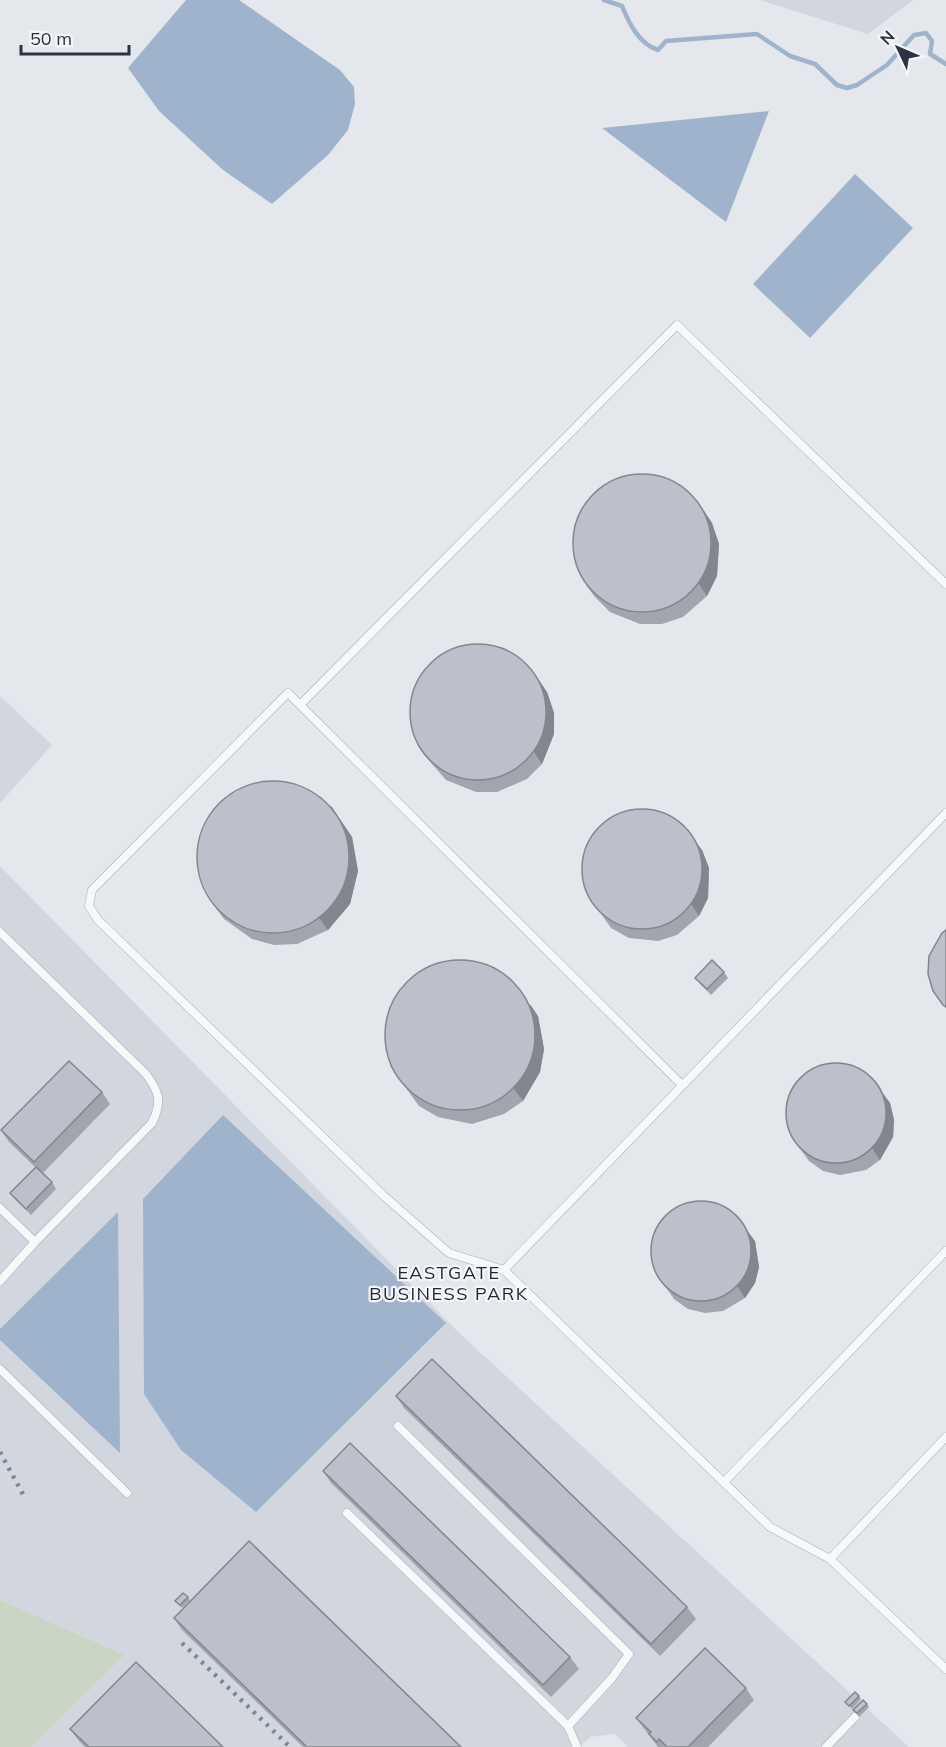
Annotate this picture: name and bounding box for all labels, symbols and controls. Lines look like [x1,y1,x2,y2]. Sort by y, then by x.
scale bar [21,18,129,56]
north arrow [868,18,928,78]
text: N [876,26,899,49]
text: 50 m [30,27,72,50]
district label: EASTGATE BUSINESS PARK [369,1261,529,1305]

